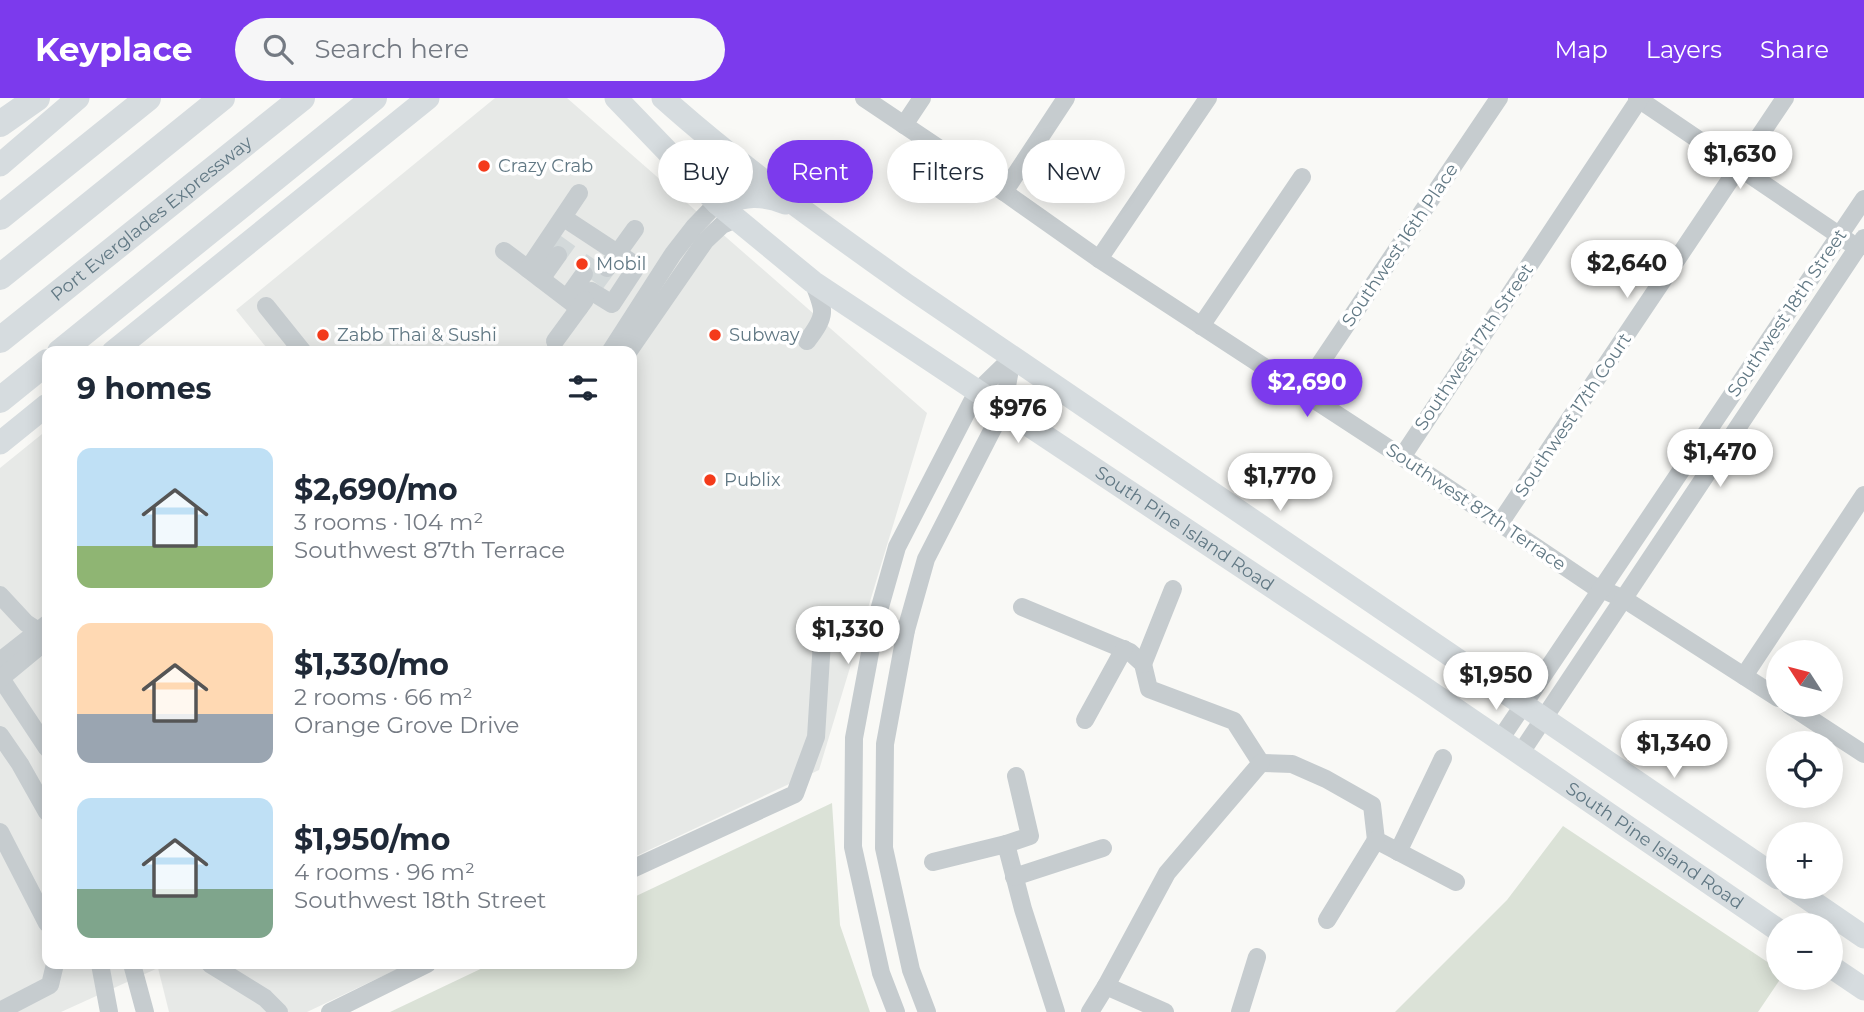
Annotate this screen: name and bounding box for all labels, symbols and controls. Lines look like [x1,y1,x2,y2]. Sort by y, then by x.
search box [235,18,725,81]
text: Keyplace [35,29,193,69]
icon: search [259,30,297,68]
text: Search here [315,33,469,65]
text: Map [1554,35,1608,64]
text: Layers [1646,35,1722,64]
text: Share [1760,35,1829,64]
street label: Port Everglades Expressway [46,131,257,306]
pin: $1,630 [1683,132,1797,191]
chip: Buy [658,140,753,203]
chip: Rent [767,140,873,203]
chip: Filters [887,140,1008,203]
chip: New [1022,140,1125,203]
text: $1,630 [1703,140,1777,168]
place label: Crazy Crab [498,155,593,177]
marker: Crazy Crab [476,158,492,174]
street label: Southwest 16th Place [1337,159,1463,331]
street label: Southwest 18th Street [1723,225,1851,401]
pin: $2,640 [1570,240,1684,300]
text: $2,640 [1587,249,1667,277]
place label: Mobil [596,253,646,275]
marker: Mobil [574,256,590,272]
street label: Southwest 17th Street [1410,259,1538,435]
place label: Zabb Thai & Sushi [337,324,497,346]
place label: Subway [729,324,800,346]
marker: Zabb Thai & Sushi [315,327,331,343]
marker: Subway [707,327,723,343]
street label: Southwest 17th Court [1510,329,1636,501]
pin: $2,690 [1250,360,1364,419]
text: $2,690 [1267,368,1347,396]
icon: filters [564,369,602,407]
text: 9 homes [77,370,212,407]
pin: $976 [977,386,1059,445]
text: $976 [989,394,1047,422]
pin: $1,470 [1663,430,1777,489]
text: $1,470 [1683,438,1757,466]
street label: Southwest 87th Terrace [1382,439,1570,576]
pin: $1,770 [1223,454,1337,513]
street label: South Pine Island Road [1091,461,1278,596]
text: $1,770 [1244,462,1316,490]
place label: Publix [724,469,781,491]
text: $2,690/mo [294,471,458,508]
marker: Publix [702,472,718,488]
icon: home [133,476,217,560]
text: 3 rooms · 104 m² [294,508,483,536]
text: Southwest 87th Terrace [294,536,565,564]
pin: $1,330 [791,606,905,666]
text: $1,330 [812,615,884,643]
north arrow [1766,640,1843,718]
map controls [1766,640,1843,990]
text: $1,330/mo [294,646,449,683]
icon: home [133,651,217,735]
pin: $1,950 [1439,652,1553,712]
text: $1,950 [1459,661,1533,689]
text: 2 rooms · 66 m² [294,683,473,711]
text: Orange Grove Drive [294,711,519,739]
pin: $1,340 [1617,720,1731,780]
text: $1,340 [1637,729,1711,757]
button: locate [1766,731,1843,808]
street label: South Pine Island Road [1562,777,1748,914]
text: $1,950/mo [294,821,450,858]
button: + [1766,822,1843,899]
icon: home [133,826,217,910]
text: 4 rooms · 96 m² [294,858,475,886]
text: Southwest 18th Street [294,886,546,914]
button: − [1766,913,1843,990]

